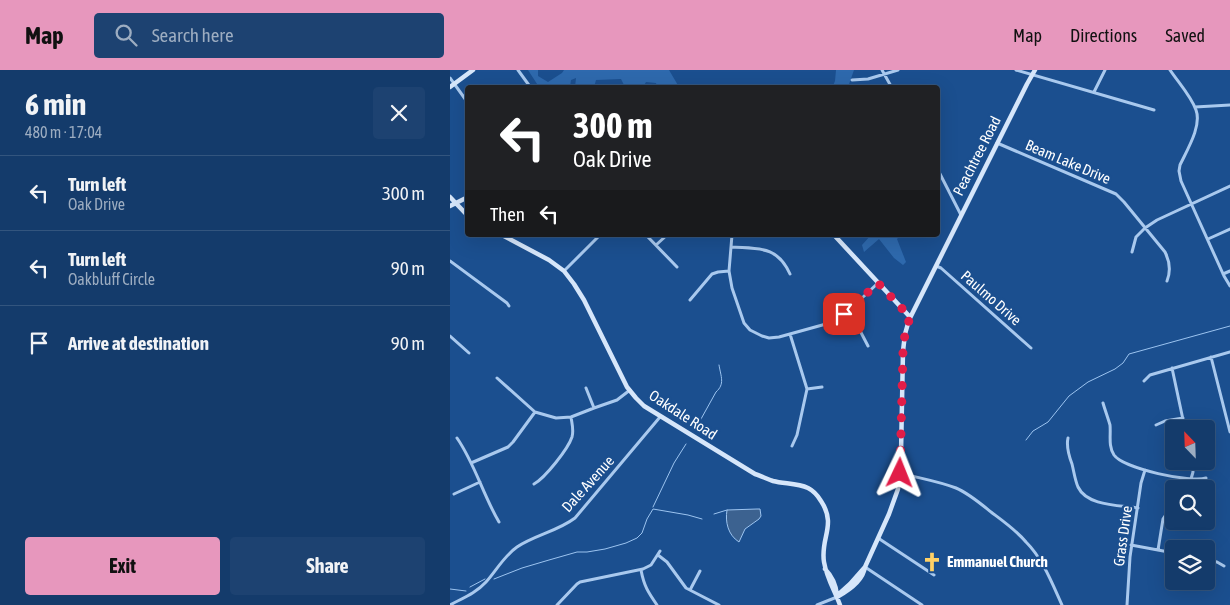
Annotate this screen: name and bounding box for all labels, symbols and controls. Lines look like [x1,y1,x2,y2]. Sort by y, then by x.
search box [94,13,444,58]
icon: search [112,21,140,49]
text: Map [25,22,64,49]
text: Search here [152,24,234,46]
text: Map [1013,25,1042,46]
text: Directions [1070,25,1137,46]
text: Saved [1165,25,1205,46]
text: 6 min [25,87,86,121]
button: close [373,87,425,139]
icon: left [490,105,555,170]
text: 300 m [573,105,652,145]
street label: Peachtree Road [949,113,1004,198]
text: 480 m · 17:04 [25,123,102,141]
street label: Beam Lake Drive [1023,136,1113,187]
text: Oak Drive [573,146,651,172]
text: Turn left [68,173,126,195]
icon: left [25,179,53,207]
text: 300 m [382,182,425,204]
text: Oak Drive [68,195,125,213]
icon: left [535,200,563,228]
text: Then [490,203,525,225]
text: Turn left [68,248,126,270]
icon: left [25,254,53,282]
text: 90 m [391,257,425,279]
street label: Paulmo Drive [958,267,1025,329]
text: Oakbluff Circle [68,270,155,288]
pin [823,293,865,335]
icon: arrive [830,300,858,328]
icon: arrive [25,329,53,357]
text: Arrive at destination [68,332,209,354]
text: 90 m [391,332,425,354]
street label: Oakdale Road [646,386,720,443]
north arrow [1165,420,1215,470]
map controls [1165,420,1215,590]
position arrow [873,446,925,498]
street label: Dale Avenue [558,452,617,515]
button: search [1165,480,1215,530]
street label: Grass Drive [1110,504,1135,567]
button: Exit [25,537,220,595]
button: Share [230,537,425,595]
button: layers [1165,540,1215,590]
church icon: Emmanuel Church [921,551,943,573]
place label: Emmanuel Church [947,553,1048,570]

